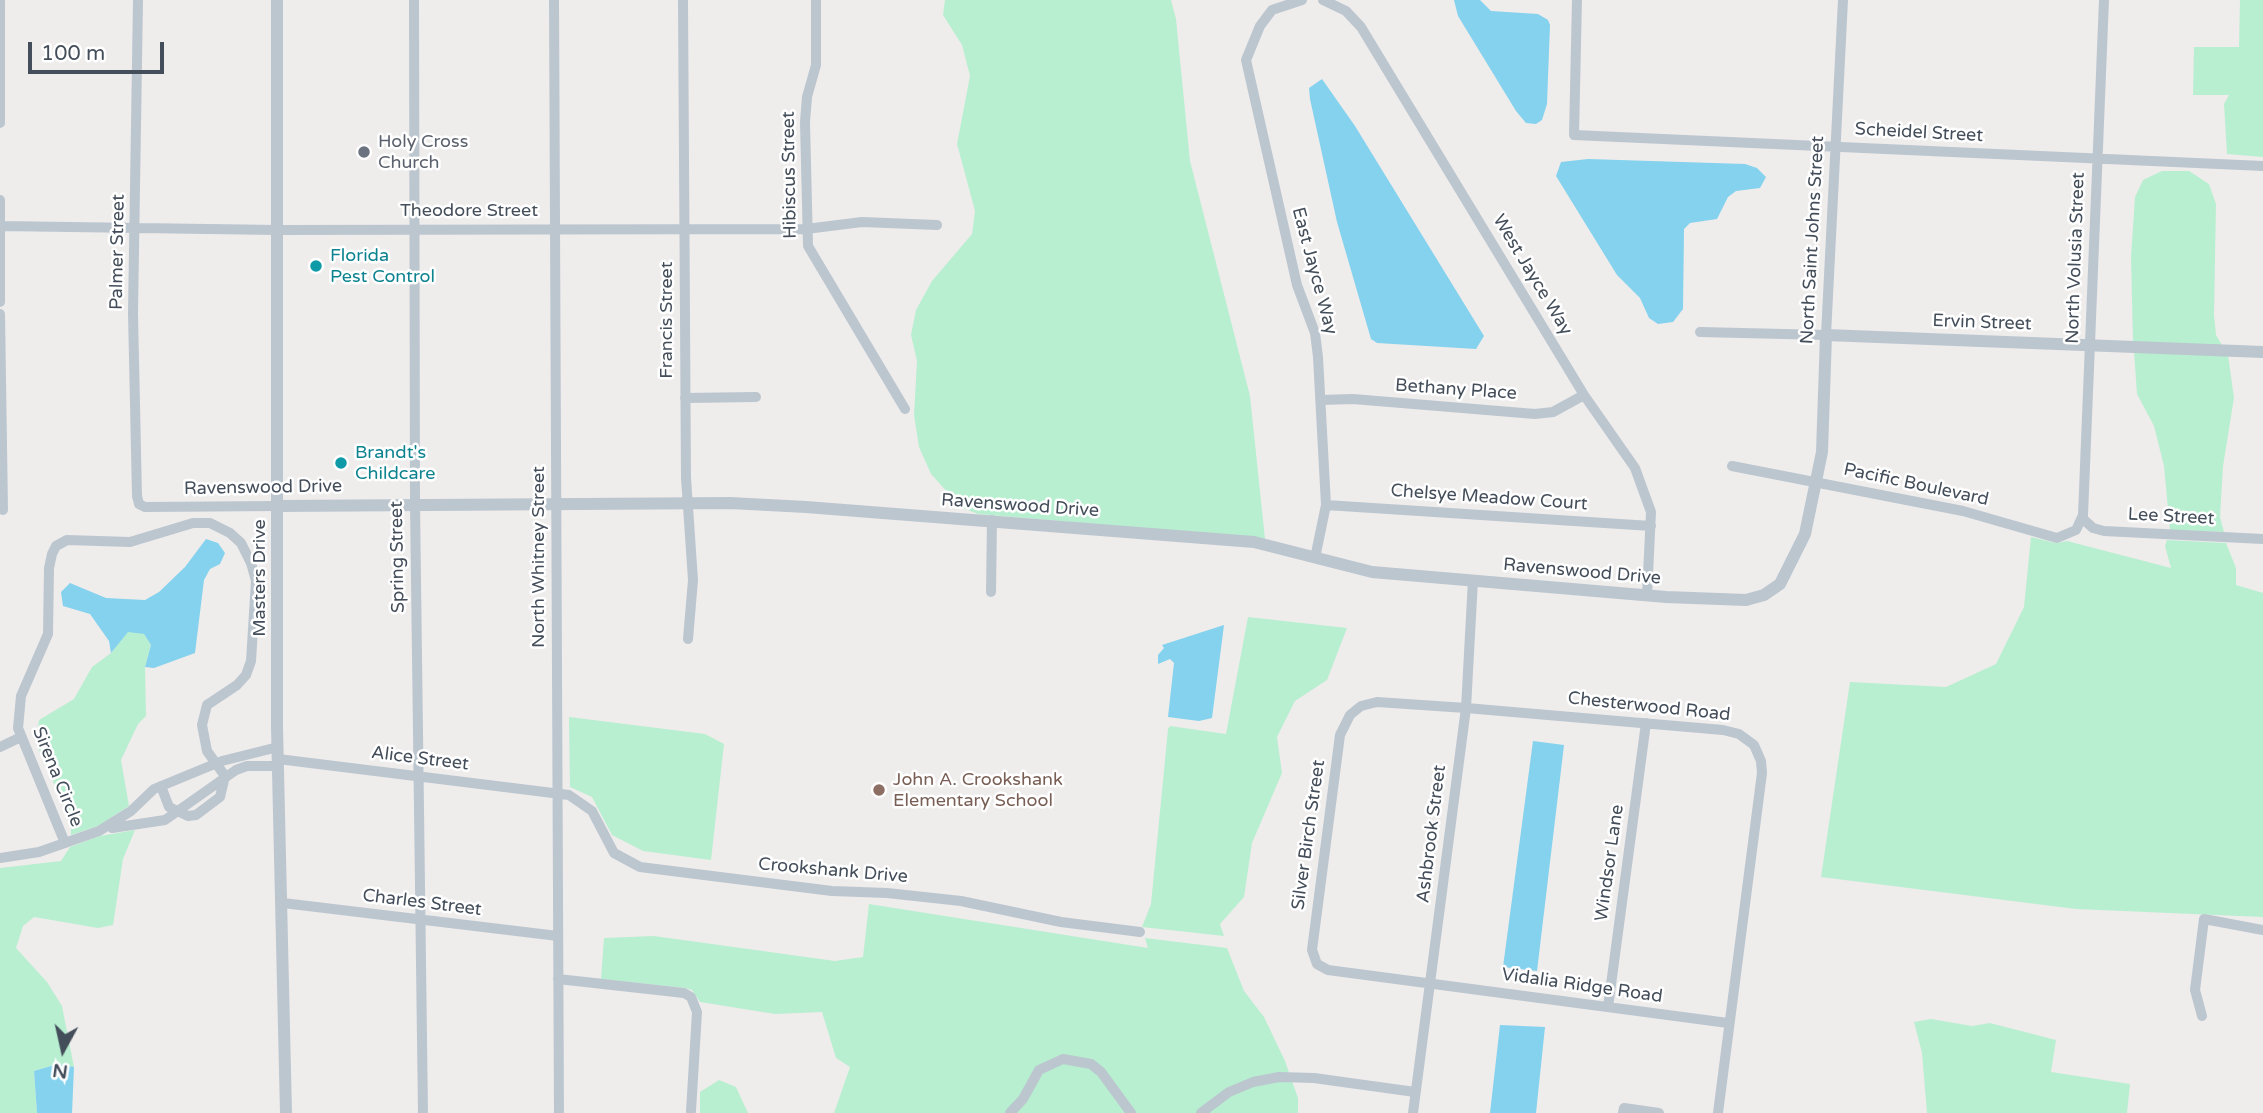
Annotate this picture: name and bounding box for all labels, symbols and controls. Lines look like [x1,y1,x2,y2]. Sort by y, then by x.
scale bar [32,28,168,72]
text: 100 m [41,41,105,66]
street label: Hibiscus Street [778,111,802,239]
street label: Scheidel Street [1854,119,1984,147]
place label: Holy Cross Church [378,131,468,174]
street label: North Saint Johns Street [1797,135,1829,345]
marker: Holy Cross Church [356,144,372,160]
street label: North Volusia Street [2062,172,2090,344]
street label: Palmer Street [106,194,130,310]
street label: Theodore Street [400,200,538,222]
street label: East Jayce Way [1287,205,1341,337]
street label: West Jayce Way [1487,211,1577,339]
place label: Florida Pest Control [330,245,435,288]
marker: Florida Pest Control [308,258,324,274]
street label: Francis Street [656,261,678,379]
street label: Ervin Street [1932,310,2032,336]
street label: Bethany Place [1394,375,1518,405]
place label: Brandt's Childcare [355,442,435,484]
marker: Brandt's Childcare [333,455,349,471]
street label: Pacific Boulevard [1841,459,1991,511]
street label: North Whitney Street [528,466,550,648]
street label: Ravenswood Drive [184,476,342,500]
street label: Chelsye Meadow Court [1390,480,1588,516]
street label: Ravenswood Drive [940,490,1100,522]
street label: Spring Street [386,501,410,613]
street label: Lee Street [2127,504,2215,530]
street label: Masters Drive [249,519,271,637]
street label: Ravenswood Drive [1502,554,1662,590]
street label: Chesterwood Road [1567,688,1731,726]
street label: Sirena Circle [27,724,87,830]
street label: Alice Street [370,742,470,776]
street label: Silver Birch Street [1288,759,1330,911]
street label: Ashbrook Street [1413,764,1451,904]
place label: John A. Crookshank Elementary School [893,769,1063,812]
marker: John A. Crookshank Elementary School [871,782,887,798]
street label: Windsor Lane [1591,803,1629,923]
street label: Crookshank Drive [757,854,909,888]
street label: Charles Street [361,885,483,921]
street label: Vidalia Ridge Road [1500,964,1664,1008]
north arrow [28,1015,98,1085]
text: N [51,1059,69,1083]

